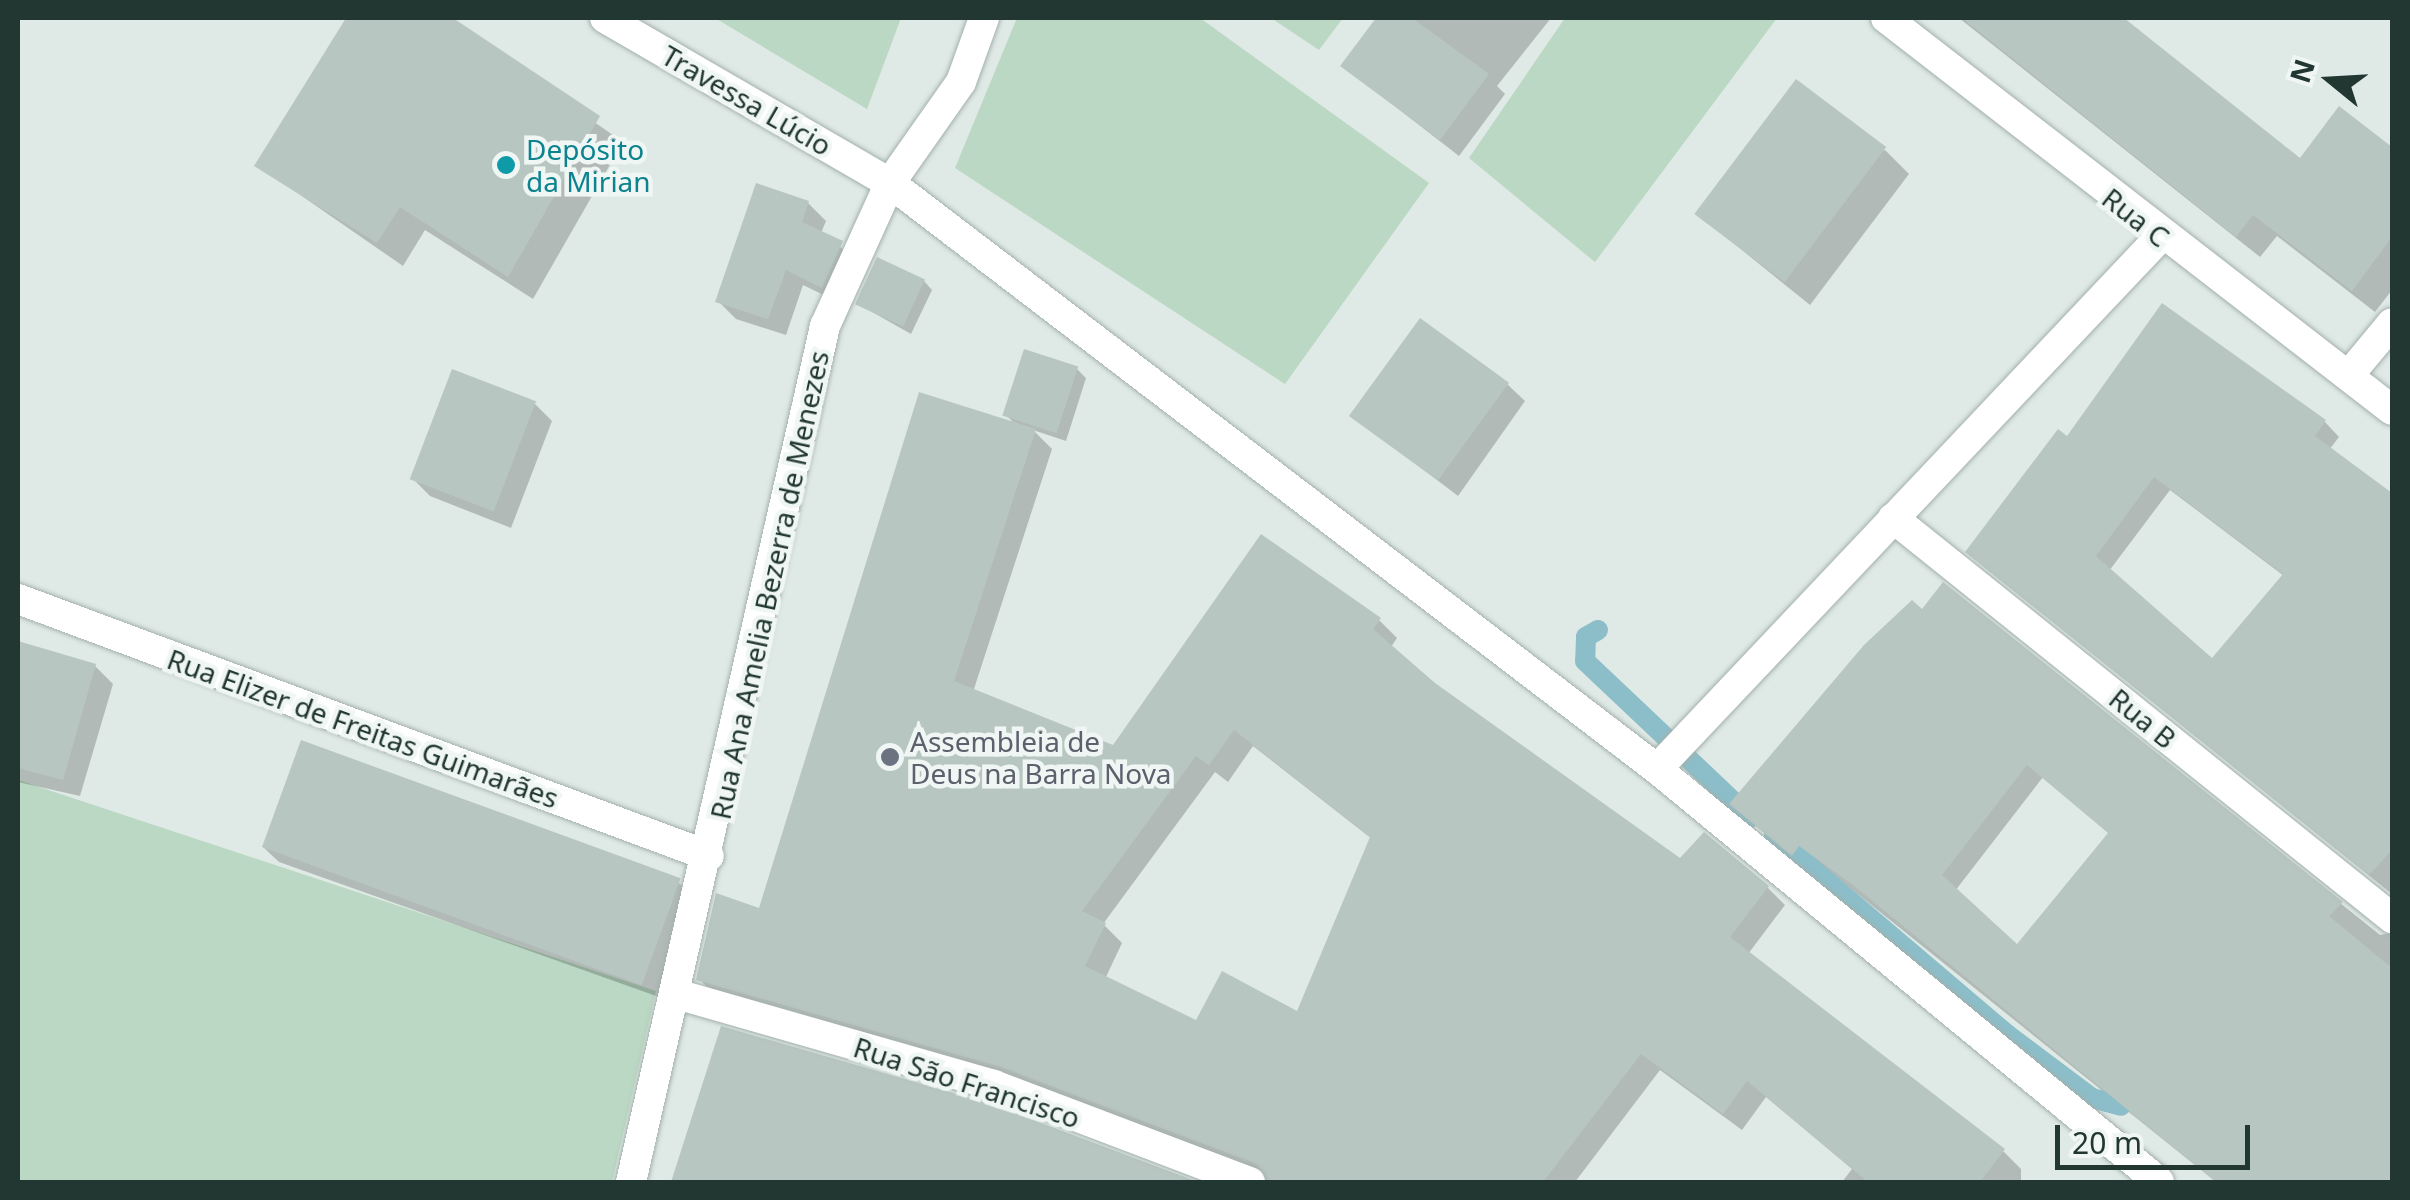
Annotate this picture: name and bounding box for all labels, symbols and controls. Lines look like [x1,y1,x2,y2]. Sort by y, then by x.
north arrow [2280,30,2380,130]
street label: Travessa Lúcio [656,38,838,162]
text: N [2280,54,2323,87]
place label: Depósito da Mirian [526,132,651,198]
marker: Depósito da Mirian [495,154,517,176]
street label: Rua C [2096,181,2176,253]
street label: Rua Ana Amelia Bezerra de Menezes [703,348,835,822]
street label: Rua Elizer de Freitas Guimarães [163,641,563,815]
street label: Rua B [2103,681,2183,755]
place label: Assembleia de Deus na Barra Nova [910,724,1172,790]
marker: Assembleia de Deus na Barra Nova [879,746,901,768]
street label: Rua São Francisco [850,1030,1084,1134]
scale bar [2060,1105,2255,1167]
text: 20 m [2072,1122,2142,1163]

